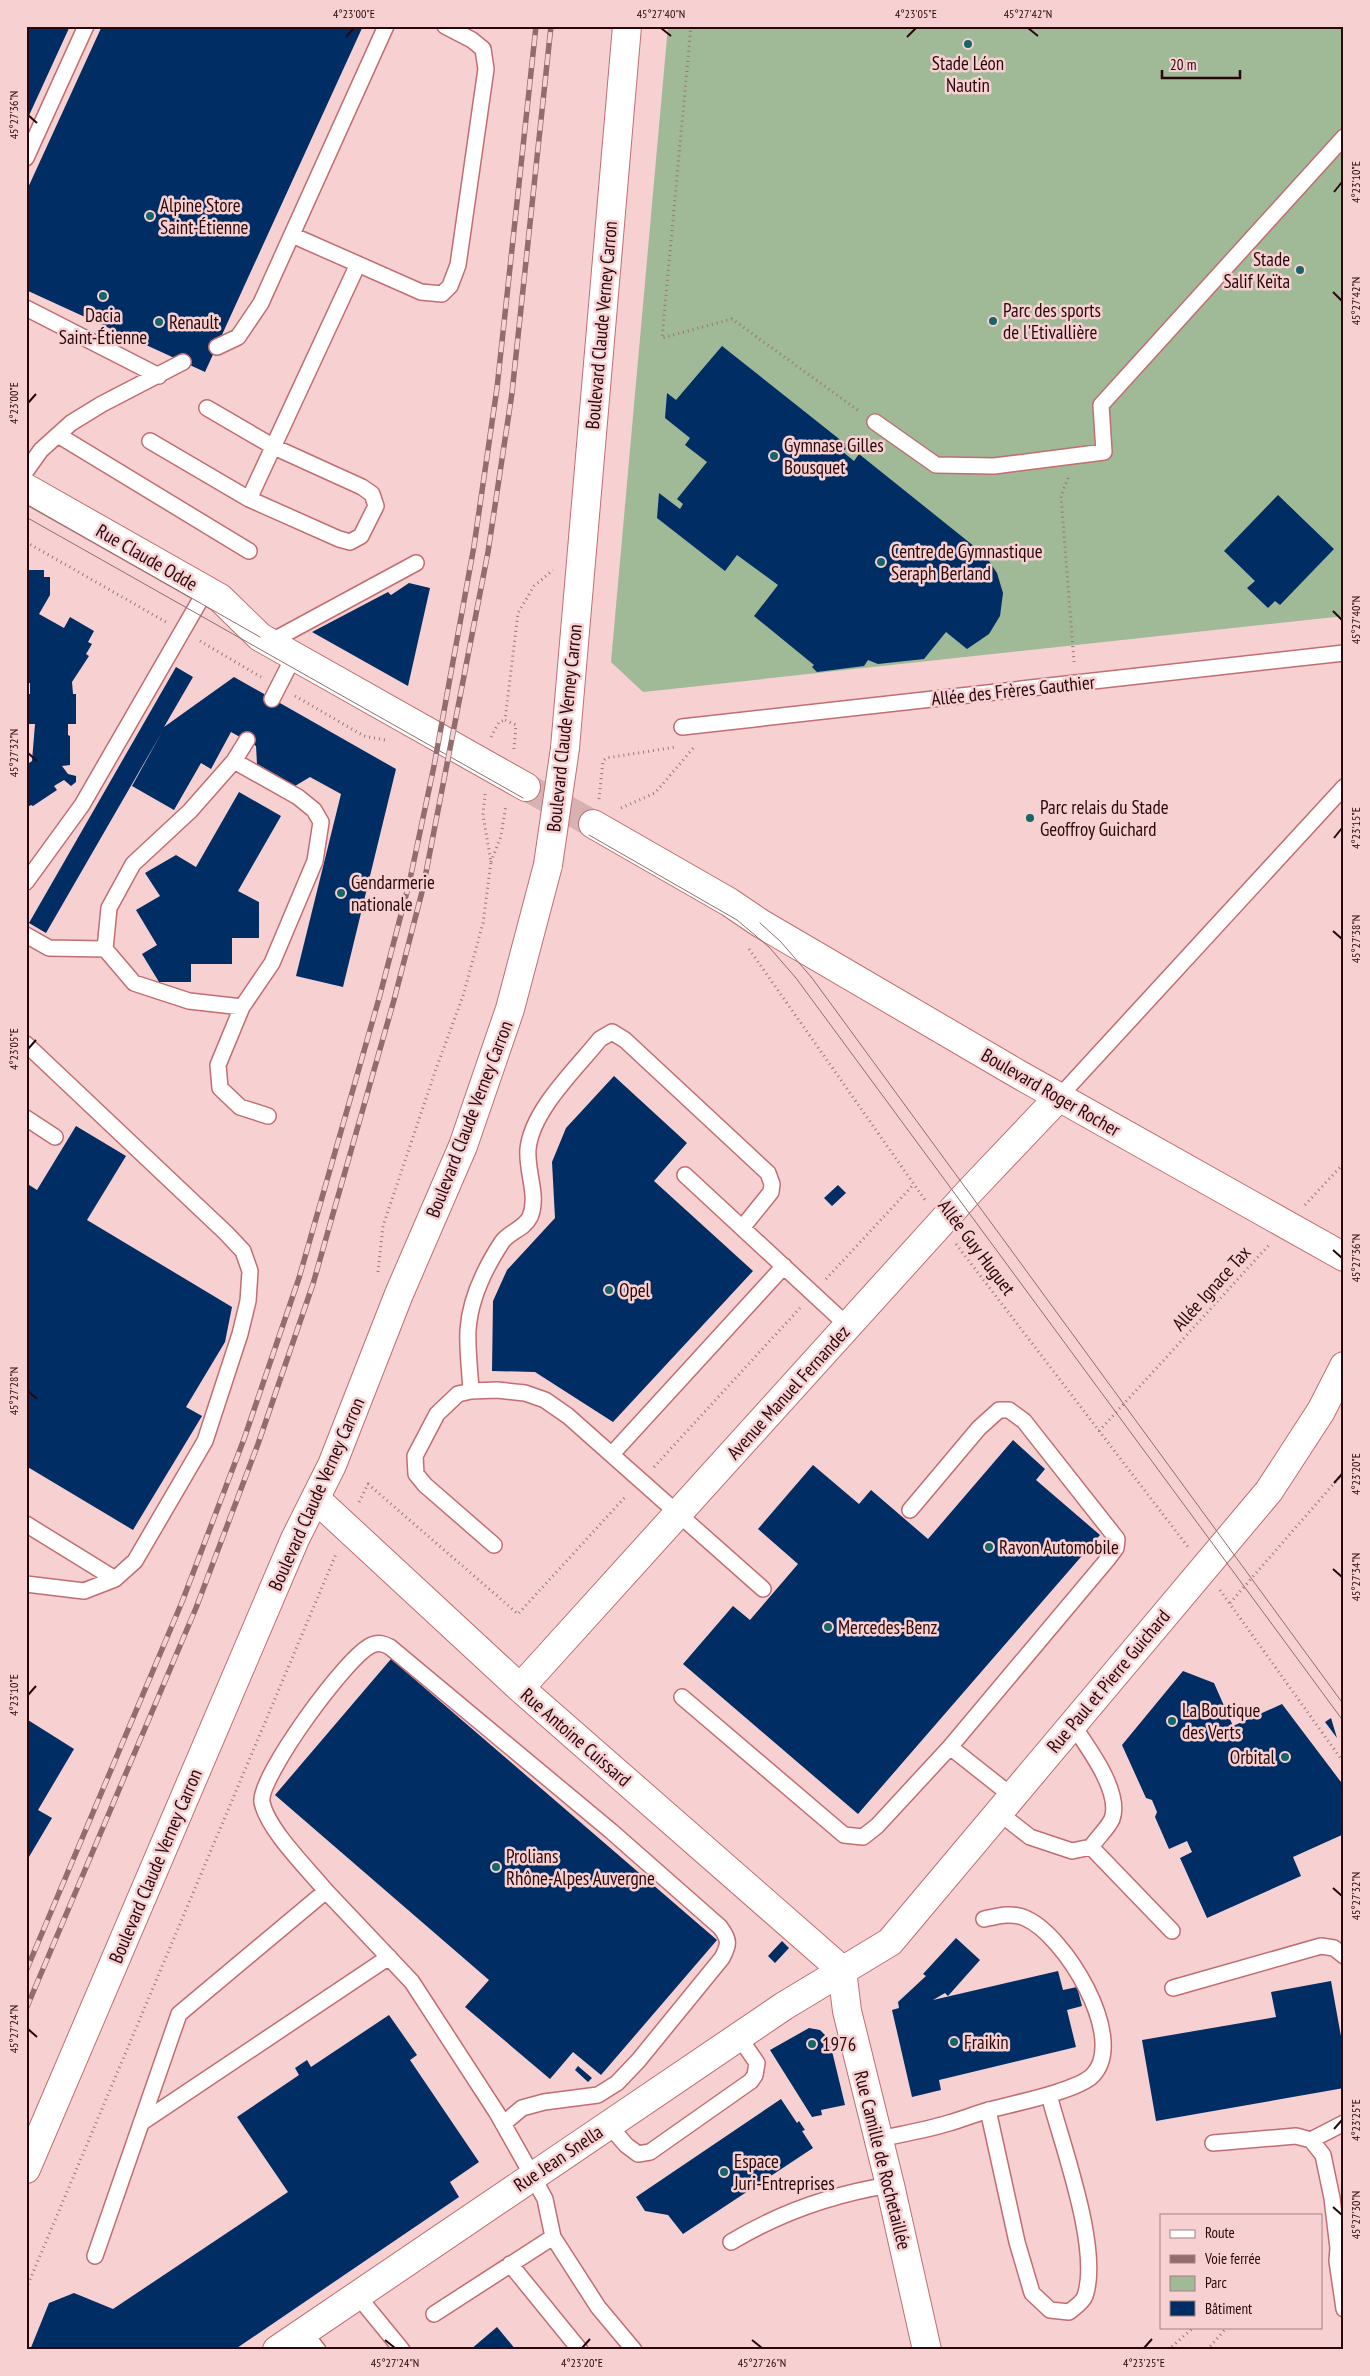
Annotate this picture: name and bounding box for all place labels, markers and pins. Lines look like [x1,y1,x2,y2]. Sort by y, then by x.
marker: Stade Léon Nautin [962,38,974,50]
place label: Stade Léon Nautin [932,51,1004,97]
place label: Alpine Store Saint-Étienne [160,193,249,239]
marker: Alpine Store Saint-Étienne [144,210,156,222]
place label: Stade Salif Keïta [1223,247,1290,293]
marker: Stade Salif Keïta [1294,264,1306,276]
marker: Dacia Saint-Étienne [97,290,109,302]
place label: Parc des sports de l'Etivallière [1003,298,1101,344]
place label: Dacia Saint-Étienne [59,303,147,349]
place label: Renault [169,310,220,334]
marker: Parc des sports de l'Etivallière [987,315,999,327]
marker: Renault [153,316,165,328]
place label: Gymnase Gilles Bousquet [784,433,884,479]
marker: Gymnase Gilles Bousquet [768,450,780,462]
place label: Centre de Gymnastique Seraph Berland [891,539,1043,585]
marker: Centre de Gymnastique Seraph Berland [875,556,887,568]
place label: Parc relais du Stade Geoffroy Guichard [1040,795,1169,841]
marker: Parc relais du Stade Geoffroy Guichard [1024,812,1036,824]
place label: Gendarmerie nationale [351,870,435,916]
marker: Gendarmerie nationale [335,887,347,899]
place label: Opel [619,1278,651,1302]
marker: Opel [603,1284,615,1296]
place label: Ravon Automobile [999,1535,1119,1559]
marker: Ravon Automobile [983,1541,995,1553]
place label: Mercedes-Benz [838,1615,938,1639]
marker: Mercedes-Benz [822,1621,834,1633]
place label: La Boutique des Verts [1182,1698,1260,1744]
marker: La Boutique des Verts [1166,1715,1178,1727]
place label: Orbital [1230,1745,1276,1769]
marker: Orbital [1279,1751,1291,1763]
place label: Prolians Rhône-Alpes Auvergne [506,1844,655,1890]
marker: Prolians Rhône-Alpes Auvergne [490,1861,502,1873]
place label: Fraikin [964,2030,1009,2054]
place label: 1976 [822,2032,856,2056]
marker: Fraikin [948,2036,960,2048]
marker: 1976 [806,2038,818,2050]
place label: Espace Juri-Entreprises [733,2149,835,2195]
marker: Espace Juri-Entreprises [718,2166,730,2178]

